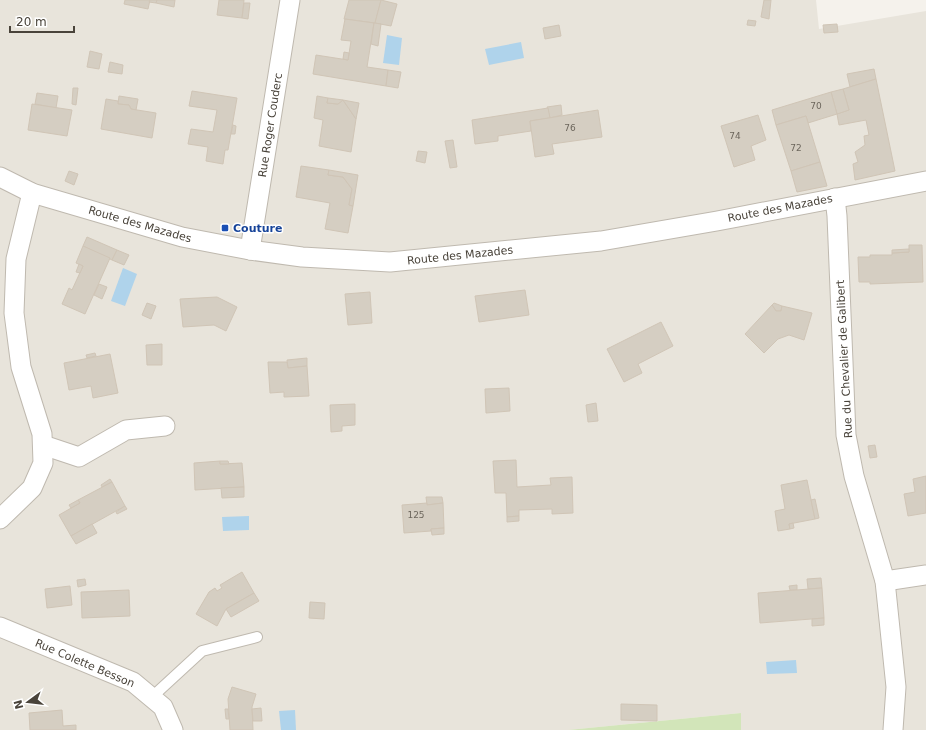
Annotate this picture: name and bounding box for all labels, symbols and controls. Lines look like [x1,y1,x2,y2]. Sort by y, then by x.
scale bar [10,8,74,34]
text: 20 m [16,15,47,29]
street label: Rue Roger Couderc [256,72,285,178]
house number: 70 [810,101,822,111]
house number: 76 [564,123,576,133]
house number: 74 [729,131,741,141]
house number: 72 [790,143,802,153]
street label: Route des Mazades [727,192,834,225]
street label: Route des Mazades [87,204,193,245]
place label: Couture [233,222,282,235]
marker: Couture [220,223,230,233]
street label: Route des Mazades [406,243,514,268]
street label: Rue du Chevalier de Galibert [834,279,855,439]
house number: 125 [407,510,425,520]
street label: Rue Colette Besson [33,637,137,690]
north arrow [8,682,48,722]
text: N [11,698,26,711]

